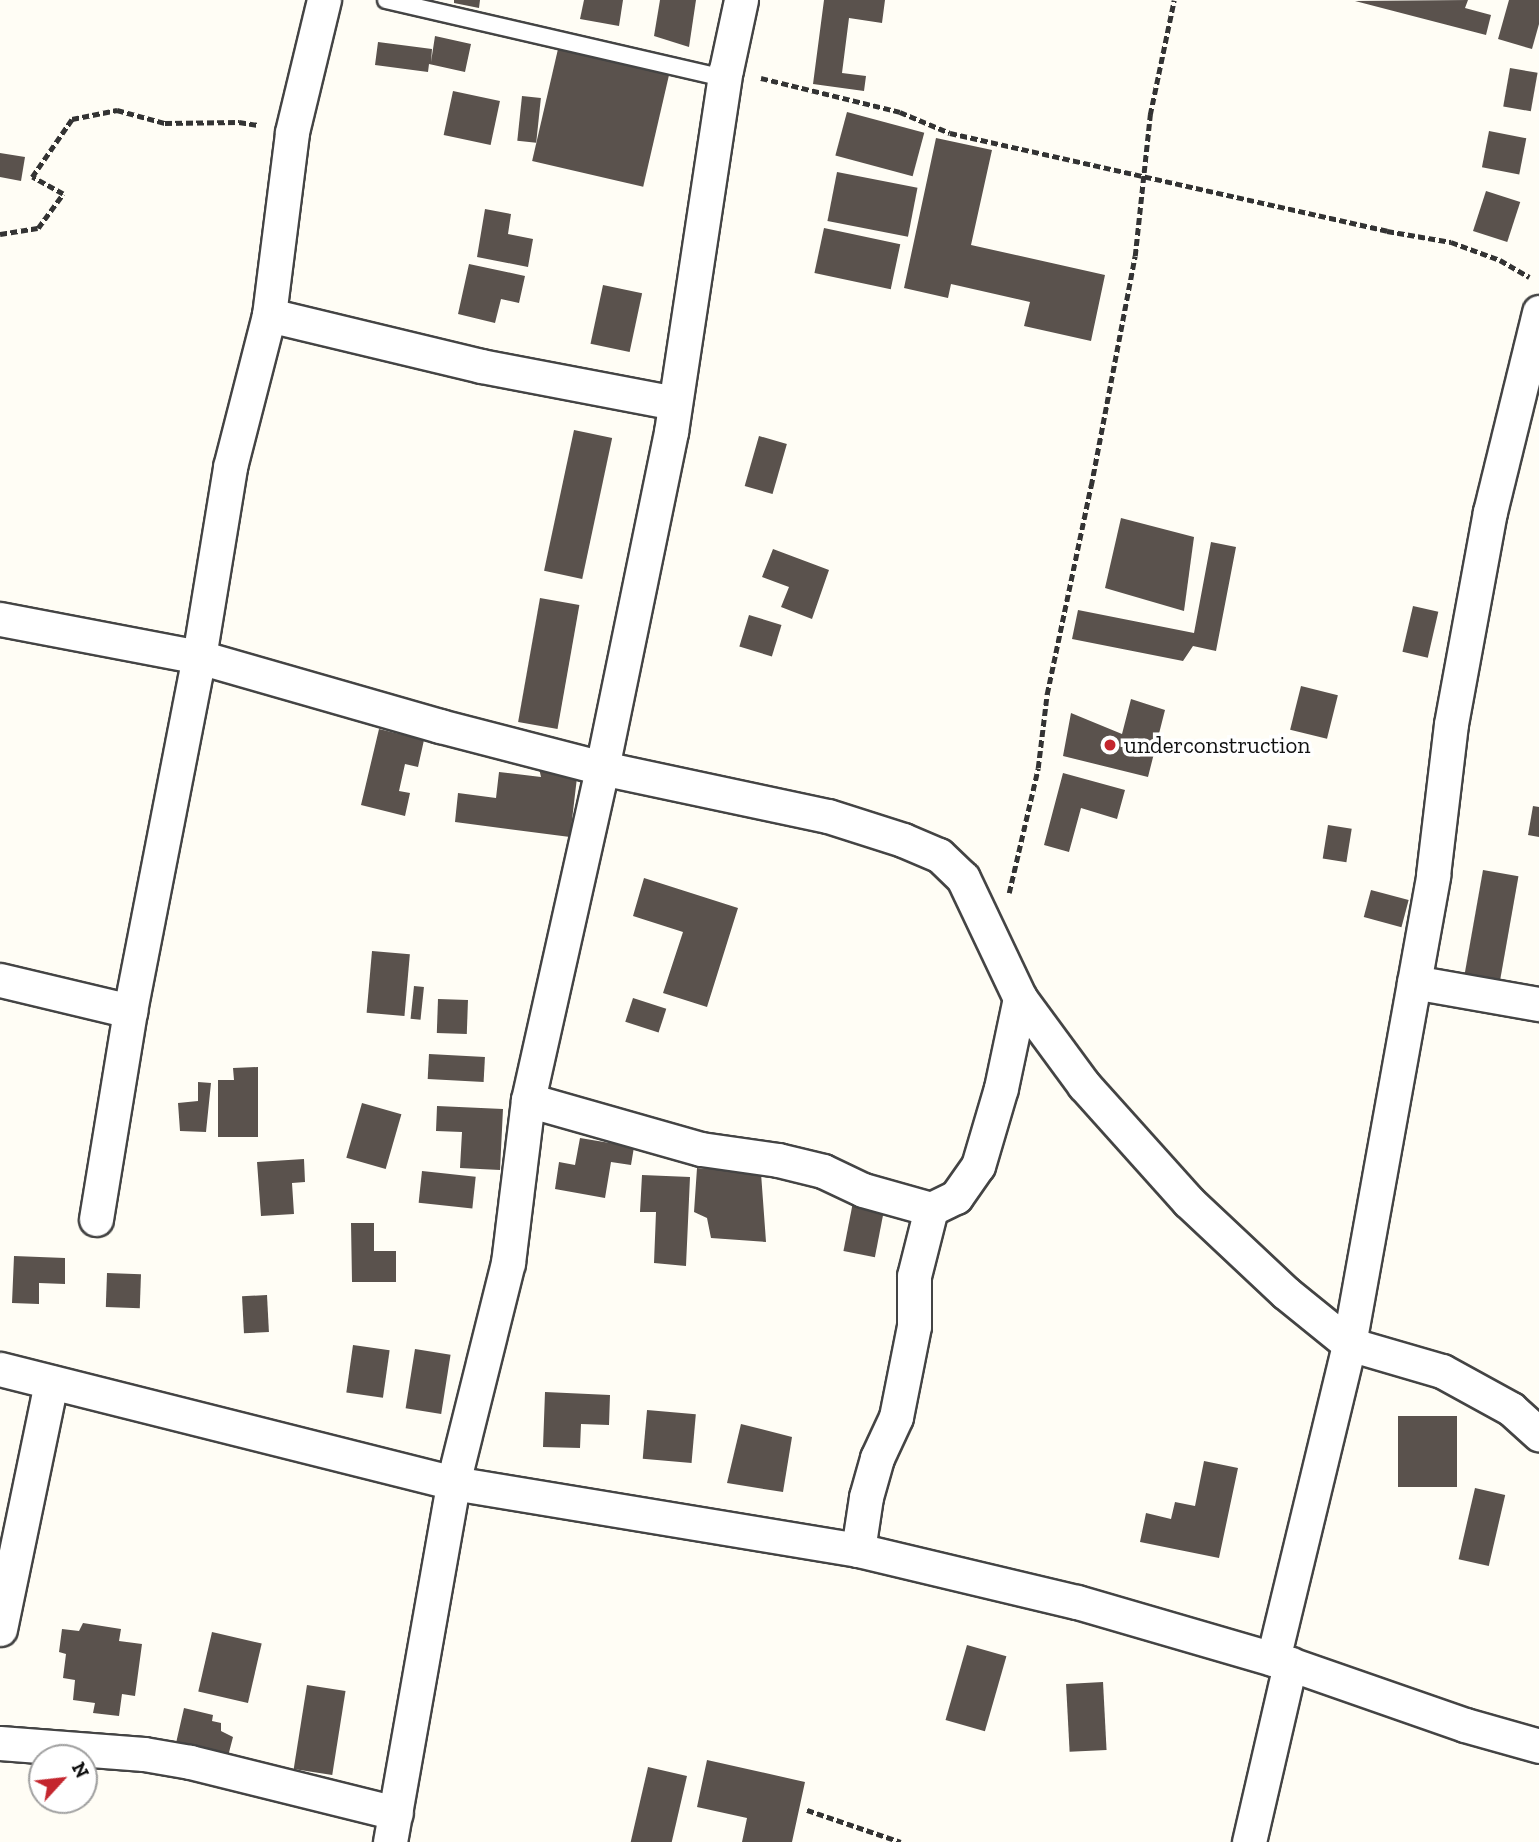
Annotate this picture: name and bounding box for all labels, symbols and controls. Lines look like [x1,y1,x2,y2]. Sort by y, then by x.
place label: underconstruction [1124,731,1311,759]
marker: underconstruction [1102,737,1118,753]
north arrow [28,1744,98,1814]
text: N [67,1758,94,1782]

